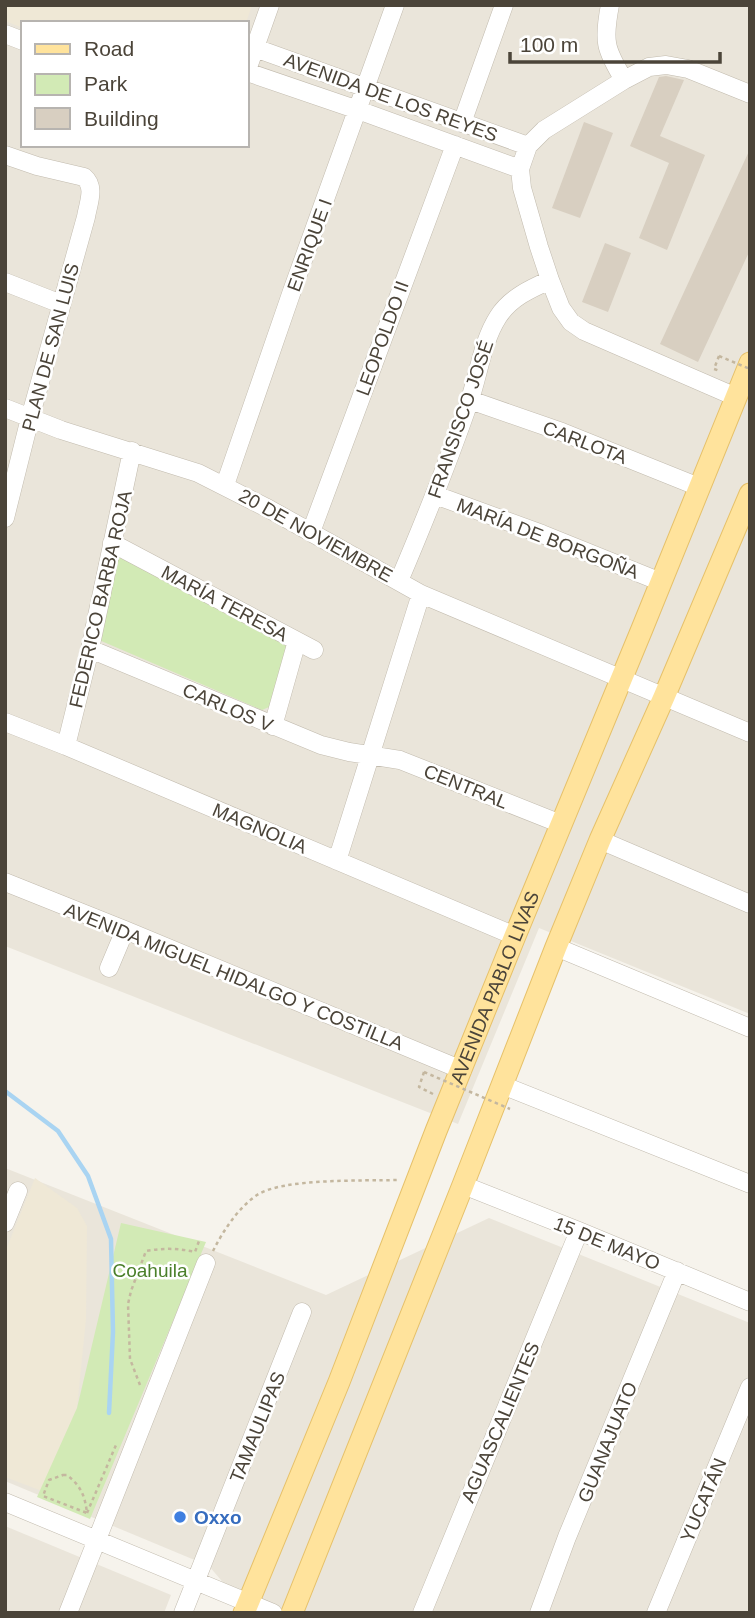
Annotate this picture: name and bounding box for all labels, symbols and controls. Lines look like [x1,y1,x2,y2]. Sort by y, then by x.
legend [21,21,248,147]
scale bar [510,21,720,65]
text: 100 m [520,33,578,56]
text: Road [84,37,134,60]
street label: AVENIDA DE LOS REYES [281,49,500,146]
text: Park [84,72,128,95]
text: Building [84,107,159,130]
street label: ENRIQUE I [283,196,336,294]
street label: PLAN DE SAN LUIS [18,261,83,433]
street label: LEOPOLDO II [352,278,413,398]
street label: FRANSISCO JOSÉ [424,337,497,501]
street label: CARLOTA [540,417,630,468]
street label: 20 DE NOVIEMBRE [235,485,396,586]
street label: FEDERICO BARBA ROJA [65,488,136,710]
street label: MARÍA DE BORGOÑA [454,494,642,583]
street label: MARÍA TERESA [158,561,292,646]
street label: CARLOS V [179,679,276,736]
street label: CENTRAL [421,760,511,813]
street label: MAGNOLIA [210,799,310,858]
street label: AVENIDA PABLO LIVAS [446,888,543,1087]
street label: AVENIDA MIGUEL HIDALGO Y COSTILLA [61,899,407,1054]
street label: 15 DE MAYO [551,1213,663,1274]
park label: Coahuila [113,1260,188,1281]
street label: AGUASCALIENTES [457,1339,544,1506]
street label: TAMAULIPAS [226,1369,289,1486]
street label: GUANAJUATO [574,1379,641,1506]
street label: YUCATÁN [676,1455,731,1545]
place label: Oxxo [194,1507,242,1528]
marker: Oxxo [172,1509,188,1525]

